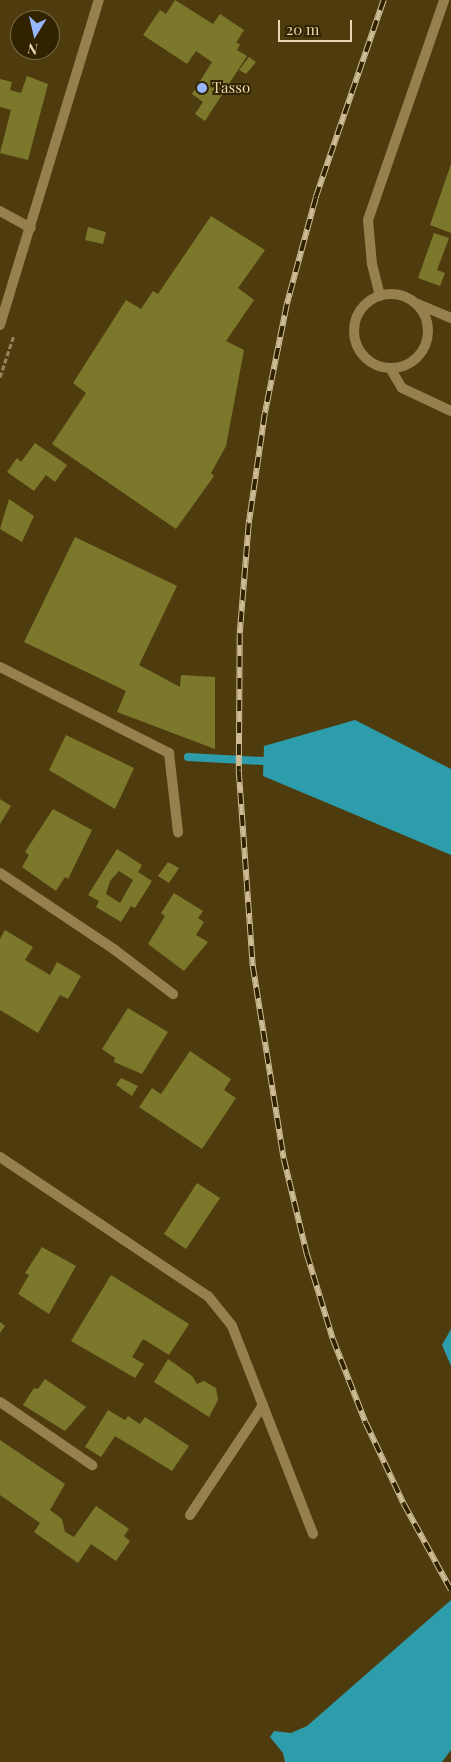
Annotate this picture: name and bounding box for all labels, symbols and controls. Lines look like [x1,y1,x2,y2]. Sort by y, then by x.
north arrow [10,10,60,60]
scale bar [281,10,355,42]
text: 20 m [286,19,319,39]
text: N [26,39,39,59]
place label: Tasso [212,79,250,97]
marker: Tasso [196,82,208,94]

